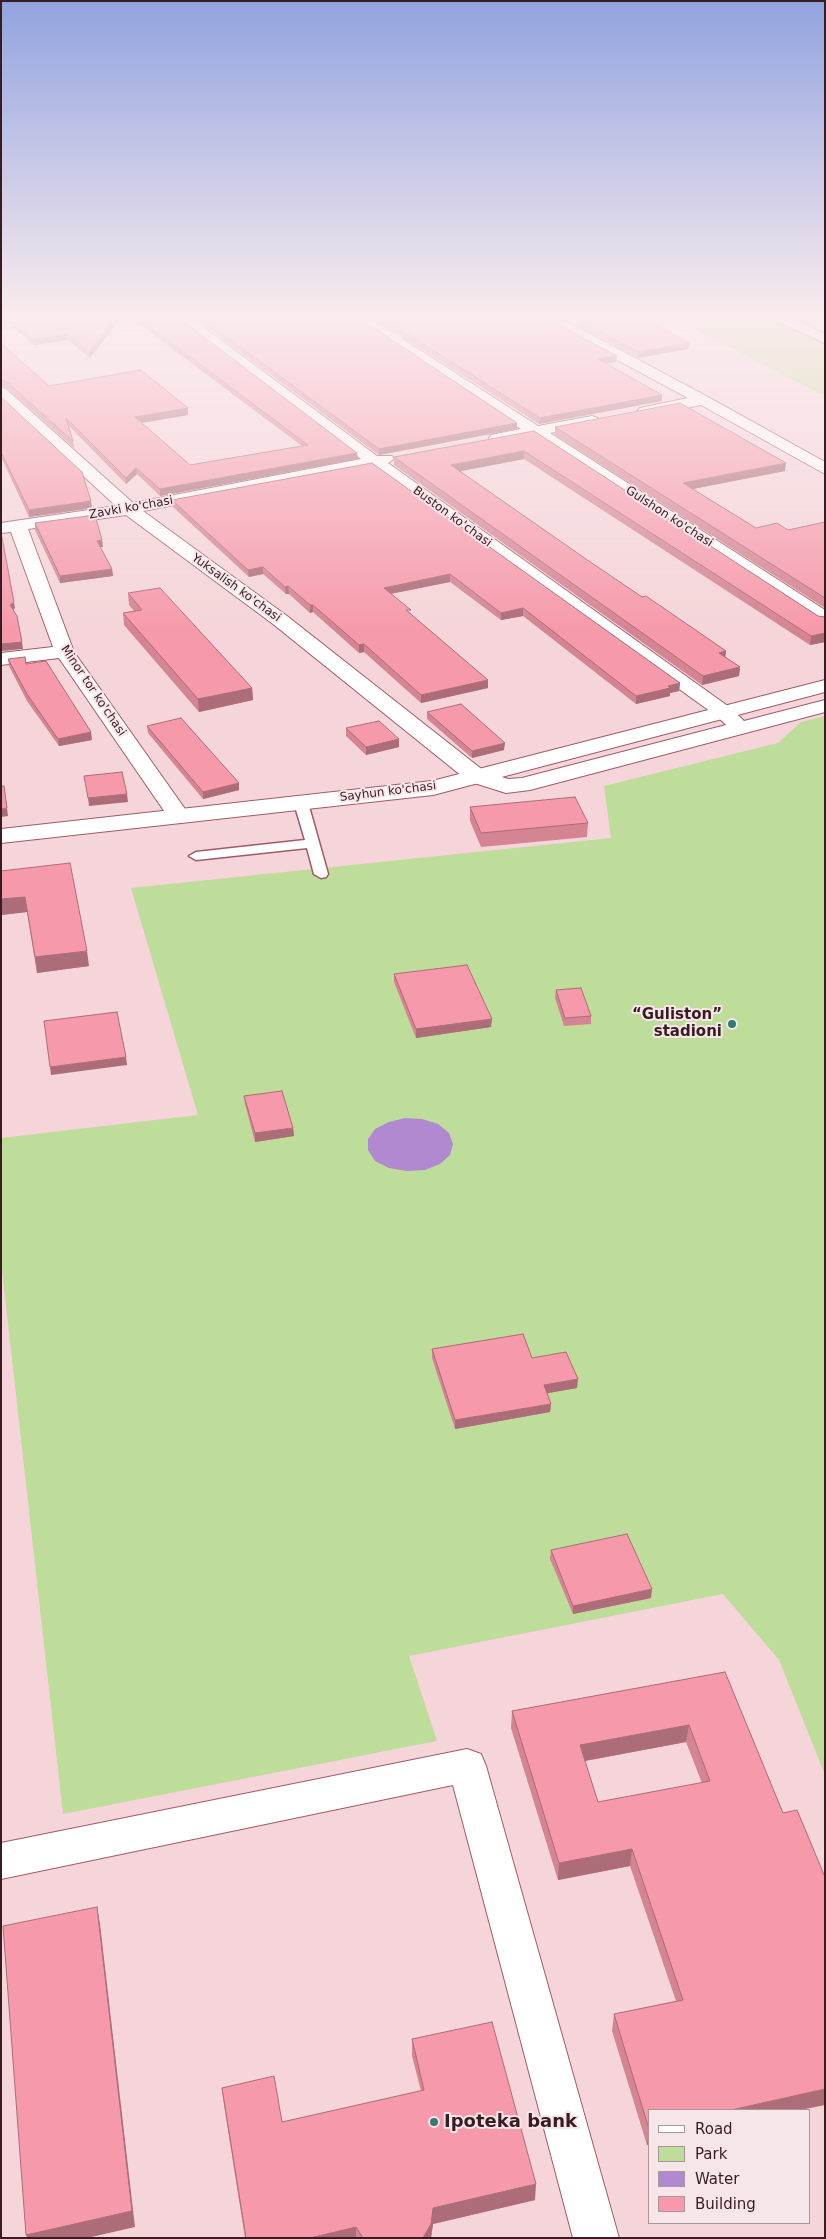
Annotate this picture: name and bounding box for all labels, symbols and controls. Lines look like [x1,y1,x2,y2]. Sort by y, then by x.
street label: Gulshon ko'chasi [623,483,715,551]
street label: Buston ko'chasi [410,484,494,550]
street label: Zavki ko'chasi [88,494,174,522]
street label: Yuksalish ko'chasi [189,551,283,625]
street label: Minor tor ko'chasi [57,643,129,739]
street label: Sayhun ko'chasi [339,779,437,805]
place label: “Guliston” stadioni [632,1006,722,1041]
marker: “Guliston” stadioni [726,1018,738,1030]
legend [648,2109,811,2224]
place label: Ipoteka bank [444,2111,577,2133]
marker: Ipoteka bank [428,2116,440,2128]
text: Road [695,2120,733,2138]
text: Park [695,2145,727,2163]
text: Water [695,2170,739,2188]
text: Building [695,2195,756,2213]

